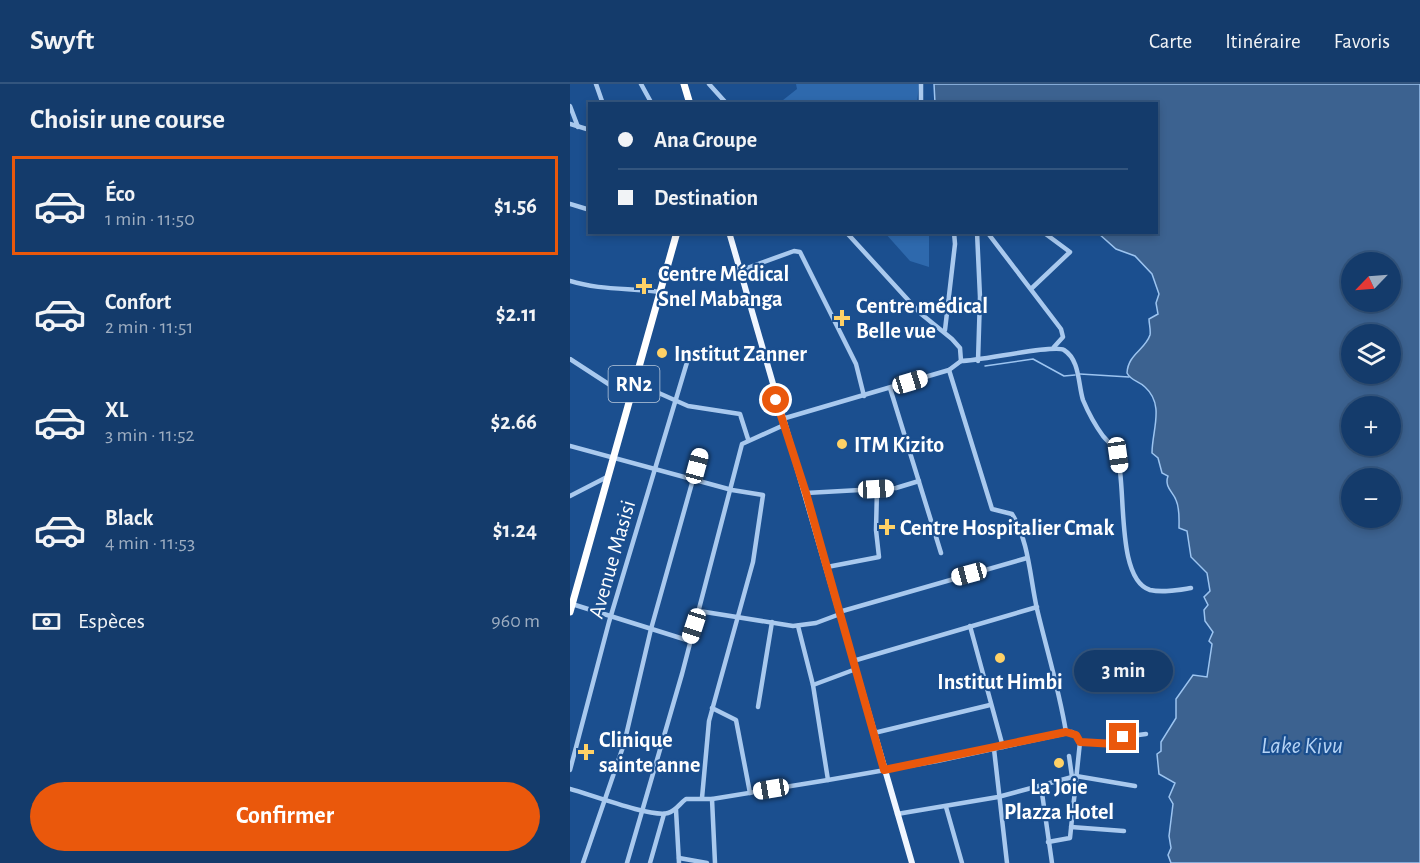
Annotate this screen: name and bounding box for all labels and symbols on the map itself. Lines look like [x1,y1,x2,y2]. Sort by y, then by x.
north arrow [1341,252,1401,312]
place label: Centre Médical Snel Mabanga [658,263,789,310]
marker: Centre Médical Snel Mabanga [635,277,653,295]
place label: Centre médical Belle vue [856,295,988,342]
marker: Centre médical Belle vue [833,309,851,327]
place label: Institut Zanner [674,343,807,365]
marker: Institut Zanner [655,346,669,360]
road number: RN2 [608,366,660,402]
car [890,368,930,396]
route start [762,386,789,413]
place label: ITM Kizito [854,434,944,456]
car [1107,436,1129,474]
marker: ITM Kizito [835,437,849,451]
car [684,446,710,486]
car [858,479,894,499]
street label: Avenue Masisi [585,498,639,621]
place label: Centre Hospitalier Cmak [900,517,1114,539]
marker: Centre Hospitalier Cmak [878,518,896,536]
car [949,561,989,587]
car [680,606,708,646]
callout: 3 min [1074,650,1172,692]
marker: Institut Himbi [993,651,1007,665]
place label: Institut Himbi [937,671,1063,693]
route end [1109,723,1136,750]
place label: Clinique sainte anne [599,729,700,776]
water label: Lake Kivu [1261,734,1343,758]
marker: Clinique sainte anne [577,743,595,761]
marker: La Joie Plazza Hotel [1052,756,1066,770]
place label: La Joie Plazza Hotel [1004,776,1114,823]
car [752,777,790,801]

